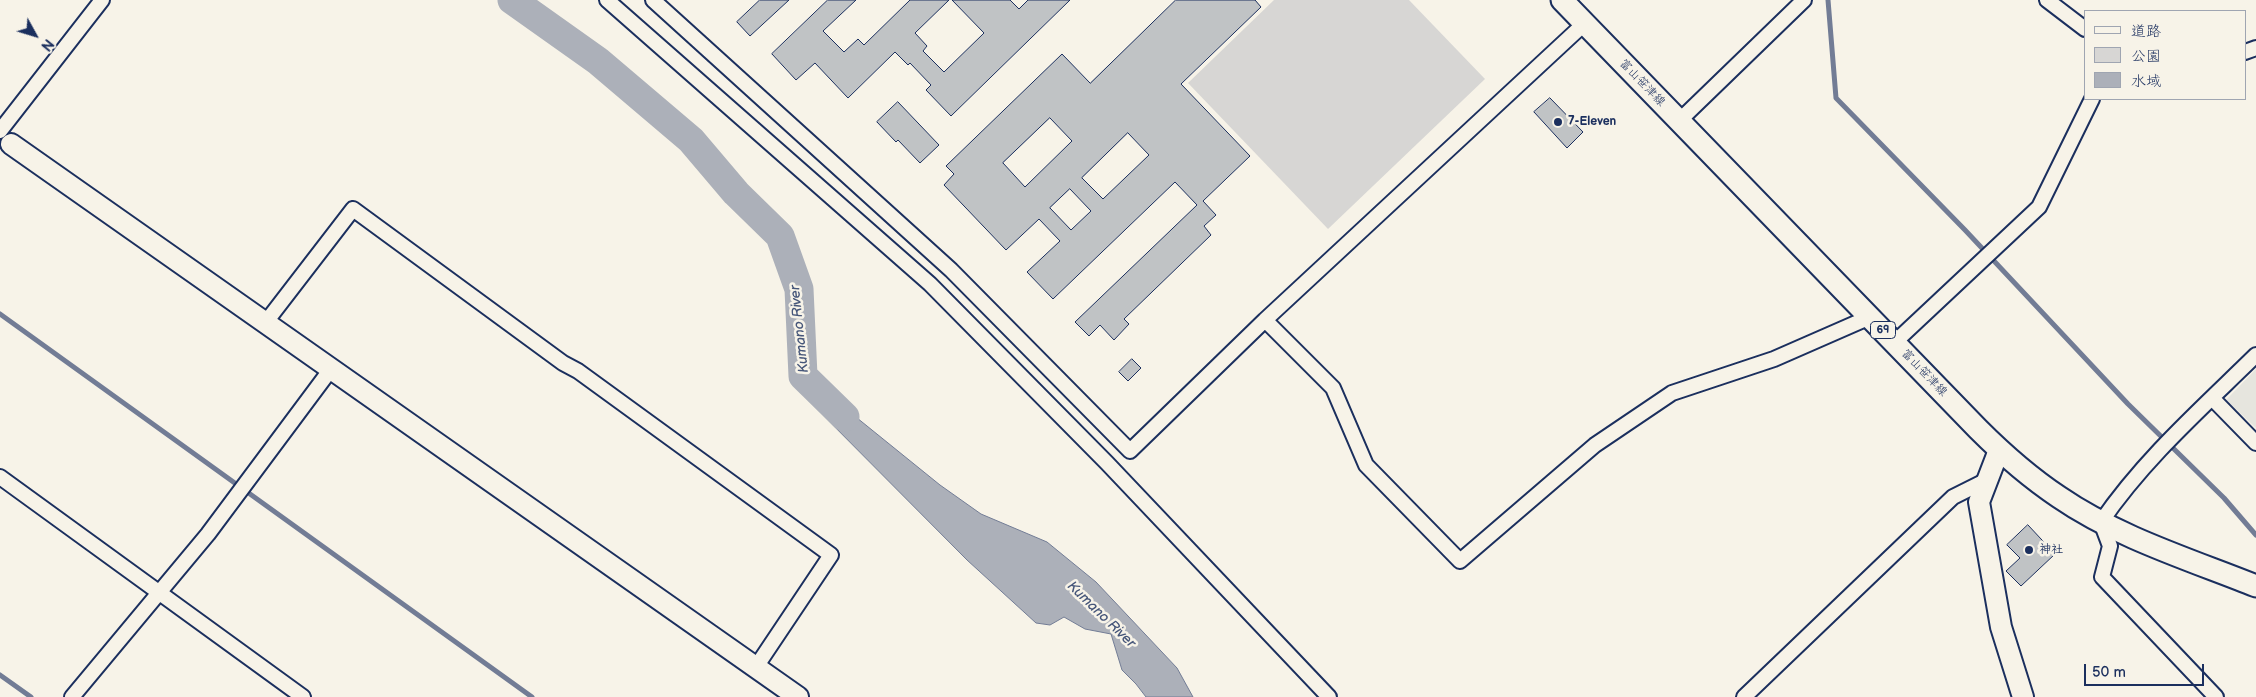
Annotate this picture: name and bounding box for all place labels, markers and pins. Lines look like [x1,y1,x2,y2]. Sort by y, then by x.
place label: 7-Eleven [1568,115,1616,129]
marker: 7-Eleven [1552,116,1564,128]
place label: 神社 [2039,543,2063,557]
marker: 神社 [2023,544,2035,556]

